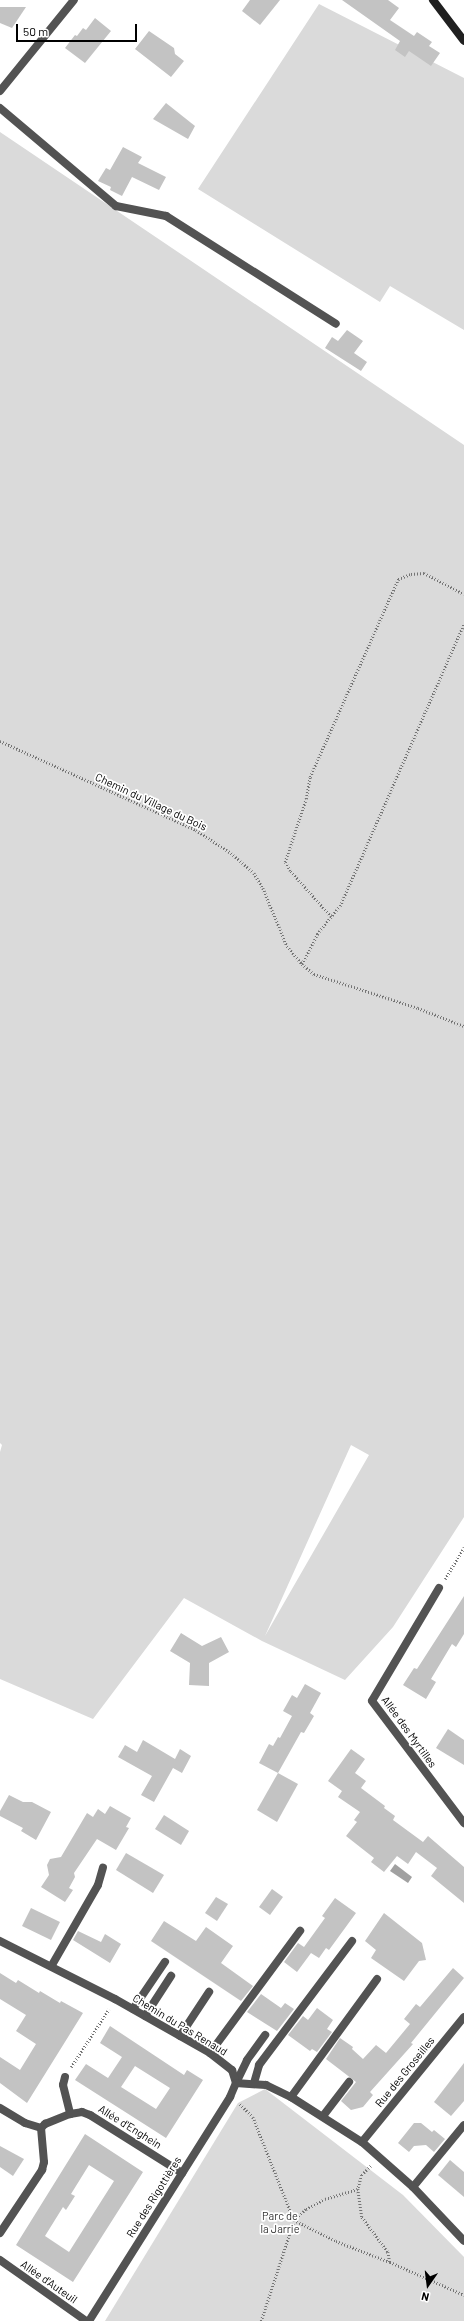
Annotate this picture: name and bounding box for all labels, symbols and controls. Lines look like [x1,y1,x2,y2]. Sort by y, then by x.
scale bar [18,16,139,42]
text: 50 m [23,24,48,38]
street label: Chemin du Village du Bois [93,770,209,834]
street label: Allée des Myrtilles [379,1694,439,1770]
street label: Chemin du Pas Renaud [130,1991,230,2059]
street label: Rue des Groseilles [373,2034,437,2110]
street label: Allée d'Enghein [96,2102,164,2152]
street label: Rue des Rigottières [124,2154,184,2240]
park label: Parc de la Jarrie [261,2210,299,2236]
street label: Allée d'Auteuil [18,2258,80,2306]
north arrow [408,2265,448,2305]
text: N [420,2290,430,2304]

